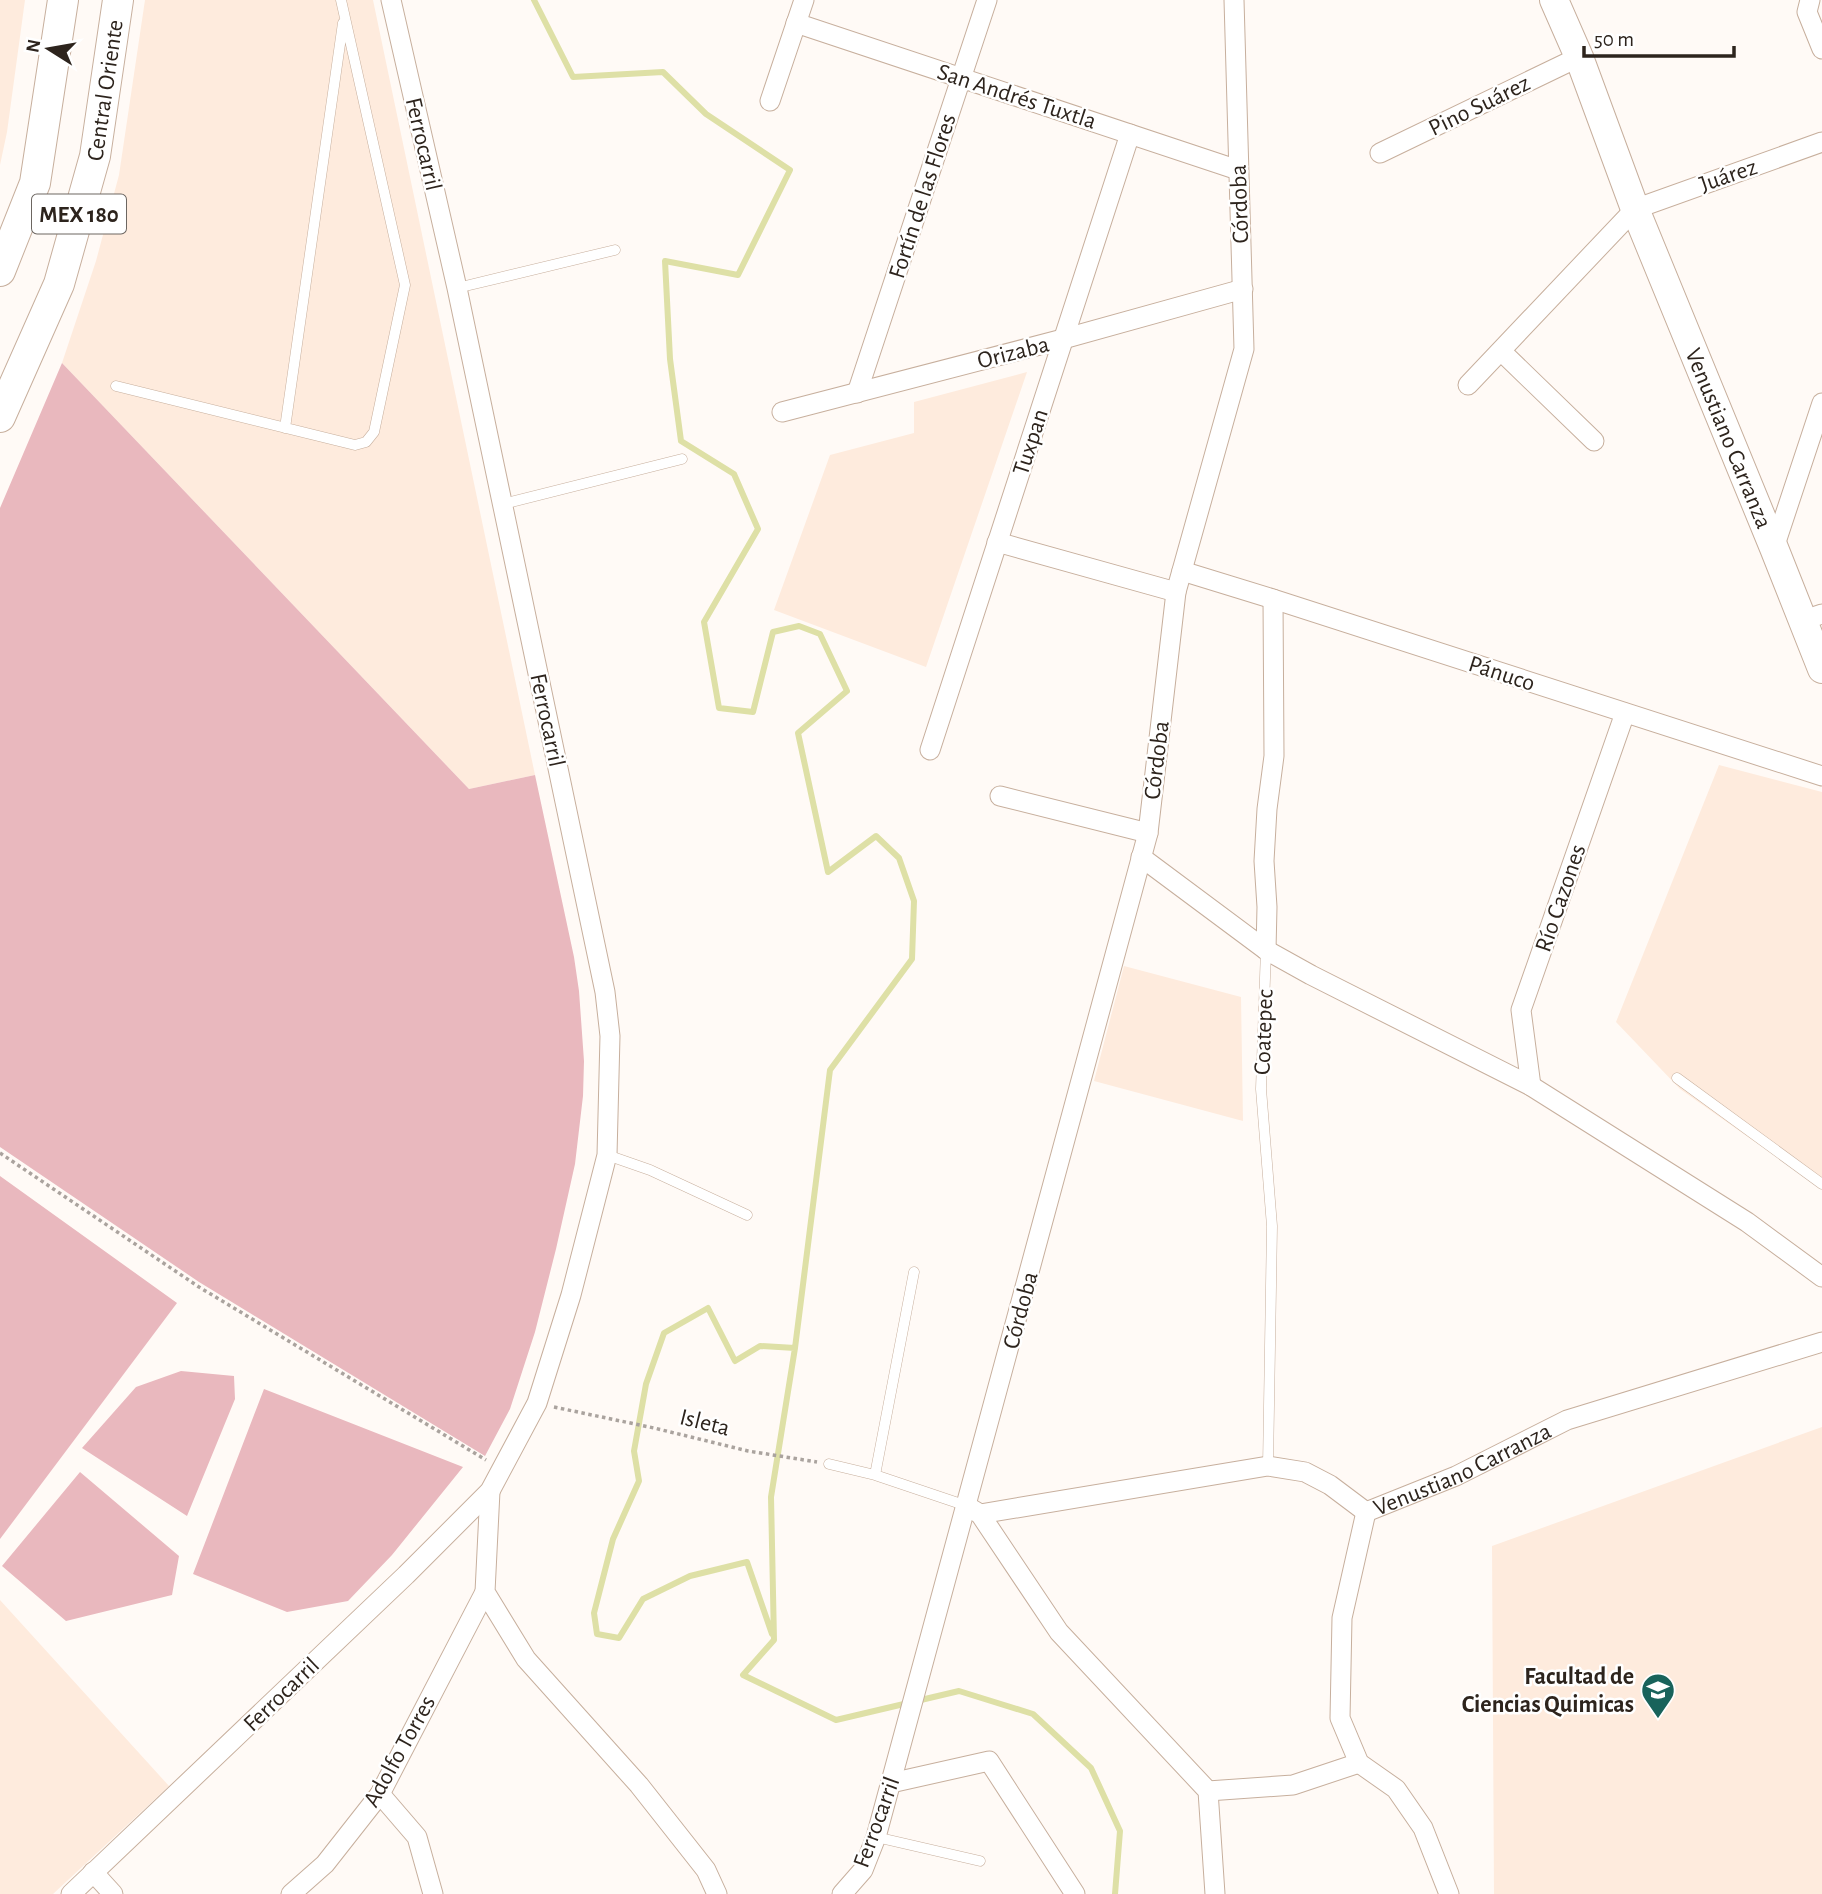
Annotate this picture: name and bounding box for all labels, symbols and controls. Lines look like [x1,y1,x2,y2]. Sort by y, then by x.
north arrow [14,14,84,84]
scale bar [1584,14,1734,58]
street label: Central Oriente [83,18,128,162]
text: 50 m [1594,29,1634,50]
text: N [23,38,44,54]
street label: San Andrés Tuxtla [934,60,1099,134]
street label: Pino Suárez [1425,71,1534,141]
street label: Ferrocarril [401,95,445,193]
street label: Fortín de las Flores [885,111,961,282]
street label: Juárez [1697,155,1760,197]
street label: Córdoba [1227,164,1253,244]
road number: MEX 180 [32,195,126,234]
street label: Orizaba [975,332,1052,373]
street label: Venustiano Carranza [1680,345,1776,532]
street label: Tuxpan [1009,406,1053,478]
street label: Pánuco [1465,652,1538,696]
street label: Ferrocarril [525,671,569,769]
street label: Córdoba [1140,719,1174,801]
street label: Río Cazones [1531,842,1591,955]
street label: Coatepec [1251,989,1277,1075]
street label: Córdoba [999,1269,1043,1351]
street label: Isleta [677,1405,732,1441]
street label: Venustiano Carranza [1370,1419,1555,1521]
street label: Ferrocarril [239,1653,324,1736]
place label: Facultad de Ciencias Quimicas [1462,1665,1634,1717]
school or university icon: Facultad de Ciencias Quimicas [1639,1671,1677,1720]
street label: Adolfo Torres [359,1692,440,1811]
street label: Ferrocarril [849,1774,904,1871]

